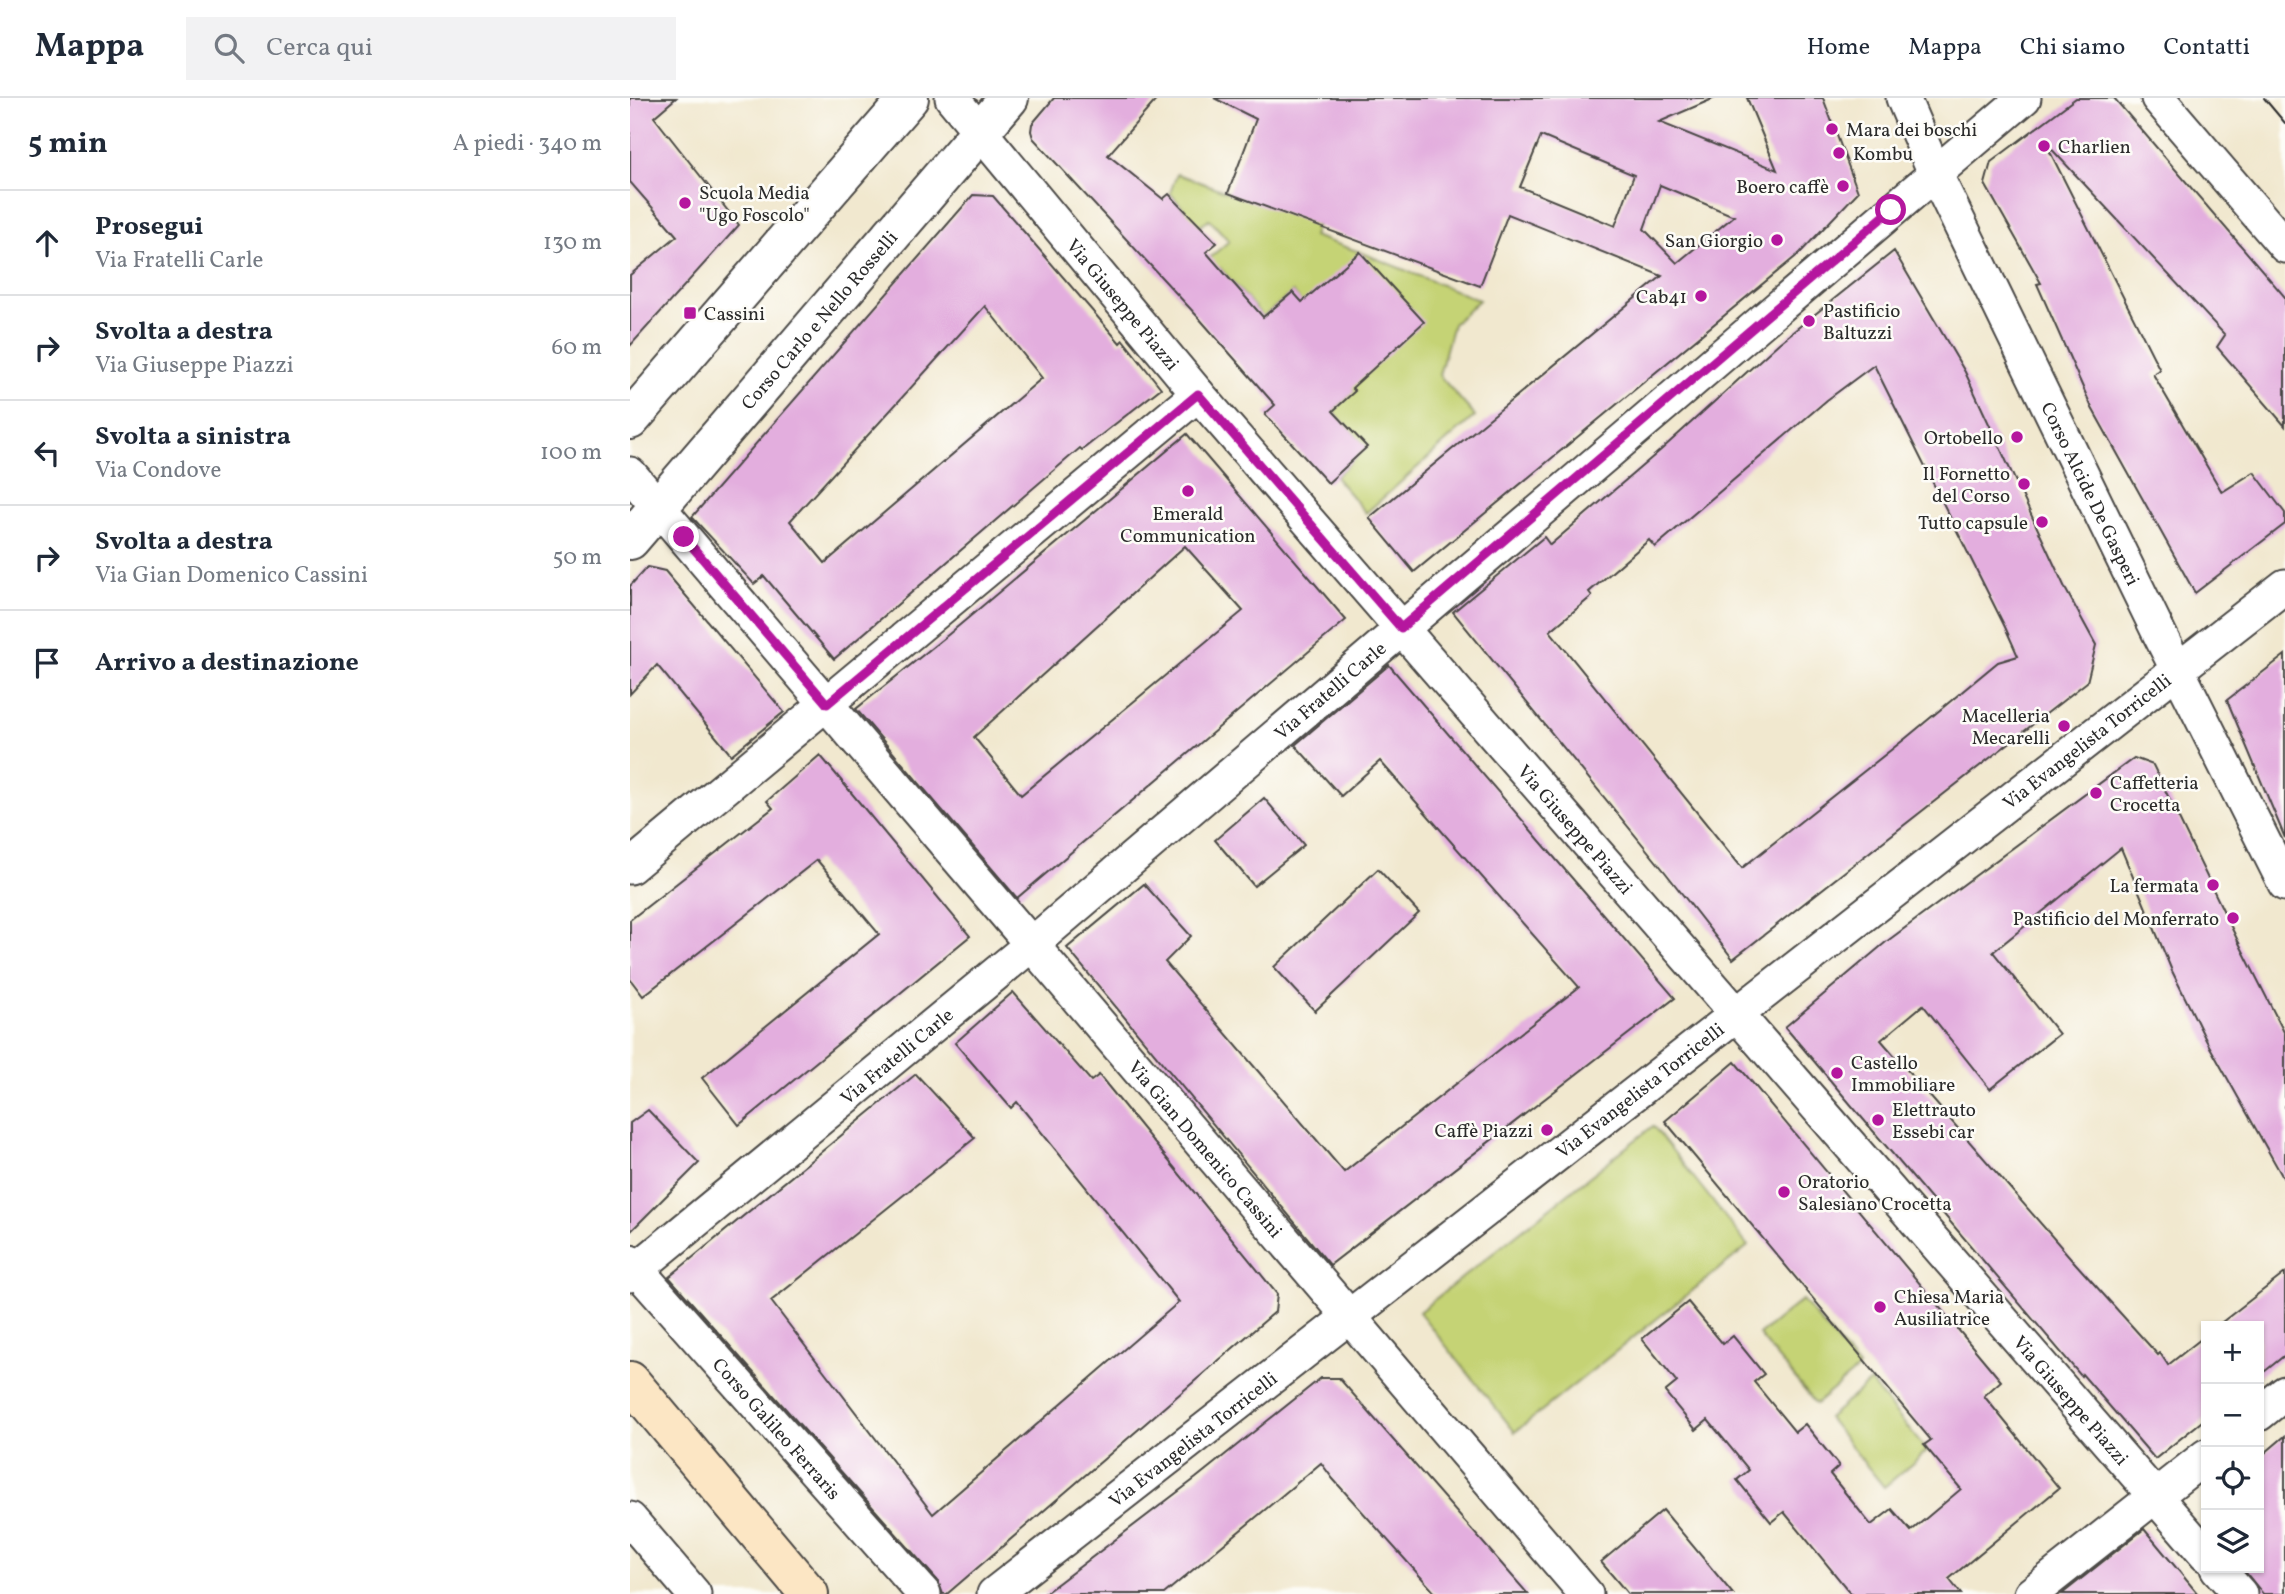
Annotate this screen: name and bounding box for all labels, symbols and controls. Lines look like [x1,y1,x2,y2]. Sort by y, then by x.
search box [186,17,676,80]
text: Mappa [35,25,144,71]
icon: search [210,29,248,67]
text: Cerca qui [266,30,373,66]
text: Home [1807,31,1870,65]
text: Mappa [1908,31,1982,65]
text: Chi siamo [2020,31,2125,65]
text: Contatti [2163,31,2250,65]
place label: Mara dei boschi [1846,118,1978,144]
marker: Mara dei boschi [1824,121,1840,137]
text: 5 min [28,123,108,165]
text: A piedi · 340 m [453,128,602,160]
place label: Charlien [2058,135,2131,161]
marker: Charlien [2036,138,2052,154]
place label: Kombu [1853,142,1913,168]
marker: Kombu [1831,145,1847,161]
place label: Boero caffè [1736,175,1829,201]
marker: Boero caffè [1835,178,1851,194]
place label: Scuola Media "Ugo Foscolo" [699,181,810,229]
route start [1875,194,1906,225]
marker: Scuola Media "Ugo Foscolo" [677,195,693,211]
text: Prosegui [95,209,203,245]
icon: ahead [28,224,66,262]
street label: Corso Carlo e Nello Rosselli [736,226,905,416]
text: 130 m [543,227,602,259]
place label: San Giorgio [1665,229,1763,255]
marker: San Giorgio [1769,232,1785,248]
street label: Via Giuseppe Piazzi [1059,234,1184,377]
text: Via Fratelli Carle [95,245,263,277]
place label: Cab41 [1636,285,1687,311]
marker: Cab41 [1693,288,1709,304]
place label: Pastificio Baltuzzi [1823,299,1900,347]
place label: Cassini [704,302,765,328]
marker: Cassini [682,305,698,321]
marker: Pastificio Baltuzzi [1801,313,1817,329]
text: Svolta a destra [95,314,273,350]
icon: right [28,329,66,367]
text: 60 m [552,332,602,364]
text: Via Giuseppe Piazzi [95,350,294,382]
street label: Corso Alcide De Gasperi [2034,398,2145,591]
text: Svolta a sinistra [95,419,291,455]
place label: Ortobello [1924,426,2003,452]
marker: Ortobello [2009,429,2025,445]
icon: left [28,434,66,472]
text: 100 m [540,437,602,469]
text: Via Condove [95,455,221,487]
place label: Il Fornetto del Corso [1923,462,2010,510]
marker: Il Fornetto del Corso [2016,476,2032,492]
marker: Emerald Communication [1180,483,1196,499]
place label: Emerald Communication [1120,502,1256,550]
place label: Tutto capsule [1918,511,2028,537]
marker: Tutto capsule [2034,514,2050,530]
route end [668,521,699,552]
text: Svolta a destra [95,524,273,560]
icon: right [28,539,66,577]
text: 50 m [553,542,602,574]
text: Via Gian Domenico Cassini [95,560,368,592]
street label: Via Fratelli Carle [1270,637,1392,747]
icon: arrive [28,644,66,682]
text: Arrivo a destinazione [95,645,359,681]
street label: Via Evangelista Torricelli [1998,668,2178,817]
place label: Macelleria Mecarelli [1962,704,2050,752]
marker: Macelleria Mecarelli [2056,718,2072,734]
street label: Via Giuseppe Piazzi [1511,760,1638,901]
place label: Caffetteria Crocetta [2110,771,2199,819]
marker: Caffetteria Crocetta [2088,785,2104,801]
place label: La fermata [2110,874,2199,900]
marker: La fermata [2205,877,2221,893]
place label: Pastificio del Monferrato [2013,907,2219,933]
marker: Pastificio del Monferrato [2225,910,2241,926]
street label: Via Fratelli Carle [836,1003,960,1112]
street label: Via Evangelista Torricelli [1551,1017,1731,1166]
place label: Castello Immobiliare [1851,1051,1955,1099]
street label: Via Gian Domenico Cassini [1121,1056,1288,1244]
marker: Castello Immobiliare [1829,1065,1845,1081]
place label: Elettrauto Essebi car [1892,1098,1976,1146]
marker: Elettrauto Essebi car [1870,1112,1886,1128]
place label: Caffè Piazzi [1434,1119,1533,1145]
marker: Caffè Piazzi [1539,1122,1555,1138]
place label: Oratorio Salesiano Crocetta [1798,1170,1952,1218]
marker: Oratorio Salesiano Crocetta [1776,1184,1792,1200]
place label: Chiesa Maria Ausiliatrice [1894,1285,2004,1333]
marker: Chiesa Maria Ausiliatrice [1872,1299,1888,1315]
map controls [2201,1321,2264,1573]
button: + [2201,1321,2264,1384]
street label: Via Giuseppe Piazzi [2006,1331,2134,1472]
street label: Corso Galileo Ferraris [706,1353,846,1506]
street label: Via Evangelista Torricelli [1104,1366,1284,1515]
button: − [2201,1384,2264,1447]
button: locate [2201,1447,2264,1510]
button: layers [2201,1510,2264,1573]

